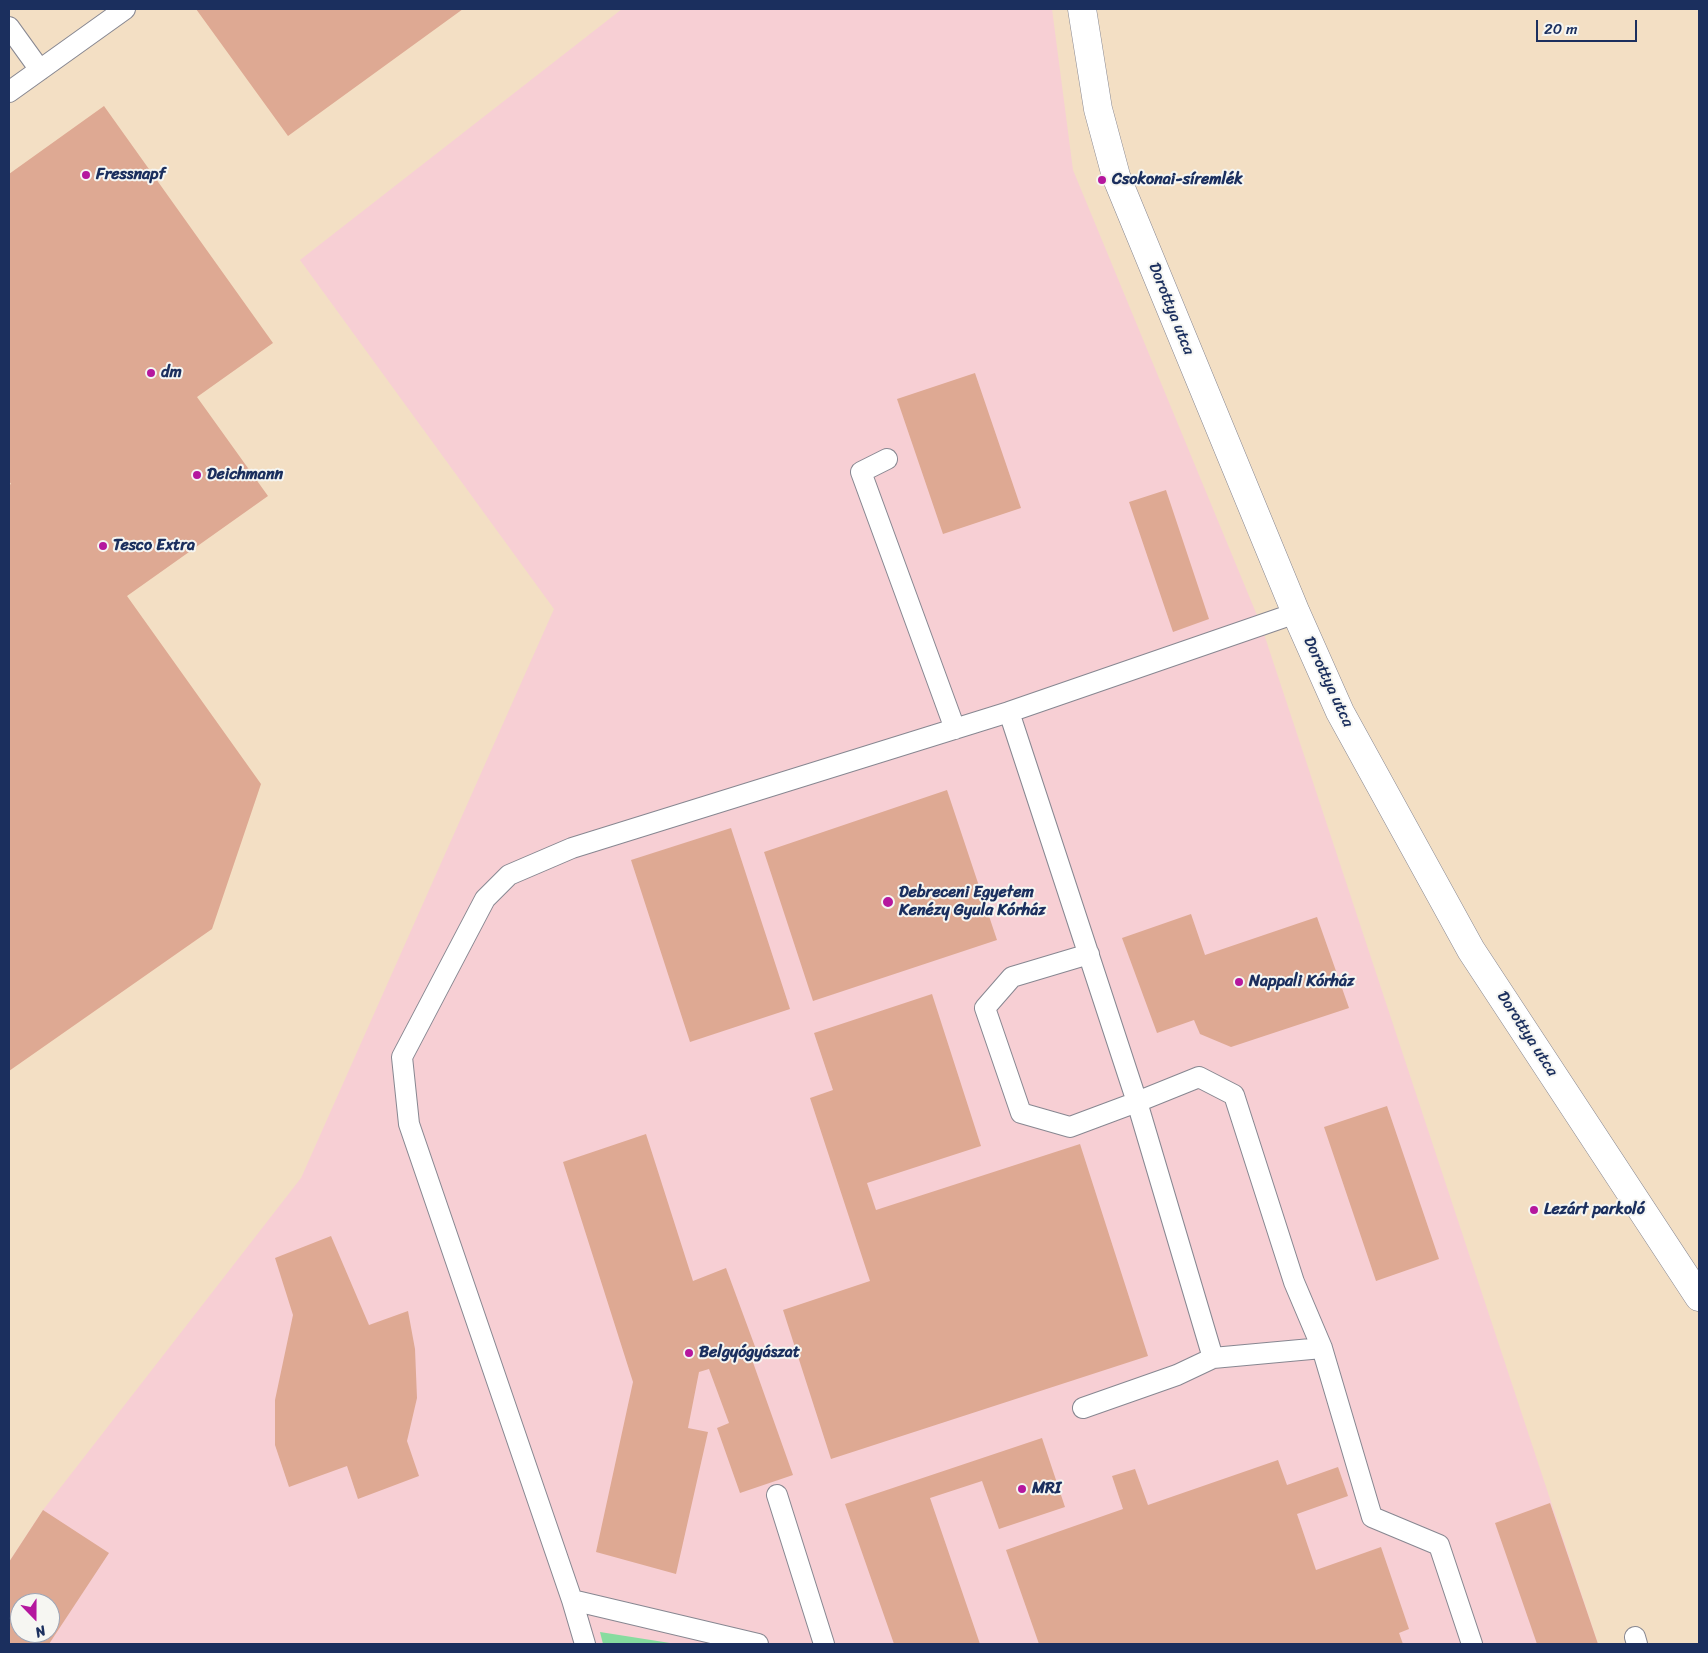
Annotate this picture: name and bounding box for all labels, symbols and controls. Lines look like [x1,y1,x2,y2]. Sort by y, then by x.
scale bar [1538,10,1639,42]
text: 20 m [1544,16,1578,42]
place label: Fressnapf [96,165,165,185]
marker: Fressnapf [80,169,92,181]
place label: Csokonai-síremlék [1112,170,1243,190]
marker: Csokonai-síremlék [1096,174,1108,186]
street label: Dorottya utca [1144,260,1198,358]
place label: dm [161,363,182,383]
marker: dm [145,367,157,379]
place label: Deichmann [207,465,283,485]
marker: Deichmann [191,469,203,481]
place label: Tesco Extra [113,536,195,556]
marker: Tesco Extra [97,540,109,552]
street label: Dorottya utca [1299,634,1357,730]
place label: Debreceni Egyetem Kenézy Gyula Kórház [899,883,1046,921]
marker: Debreceni Egyetem Kenézy Gyula Kórház [881,895,895,909]
place label: Nappali Kórház [1249,972,1355,992]
marker: Nappali Kórház [1233,976,1245,988]
street label: Dorottya utca [1492,988,1562,1080]
place label: Lezárt parkoló [1544,1200,1645,1220]
marker: Lezárt parkoló [1528,1204,1540,1216]
place label: Belgyógyászat [699,1343,800,1363]
marker: Belgyógyászat [683,1347,695,1359]
place label: MRI [1032,1479,1061,1499]
marker: MRI [1016,1483,1028,1495]
north arrow [10,1593,60,1643]
text: N [31,1618,50,1645]

